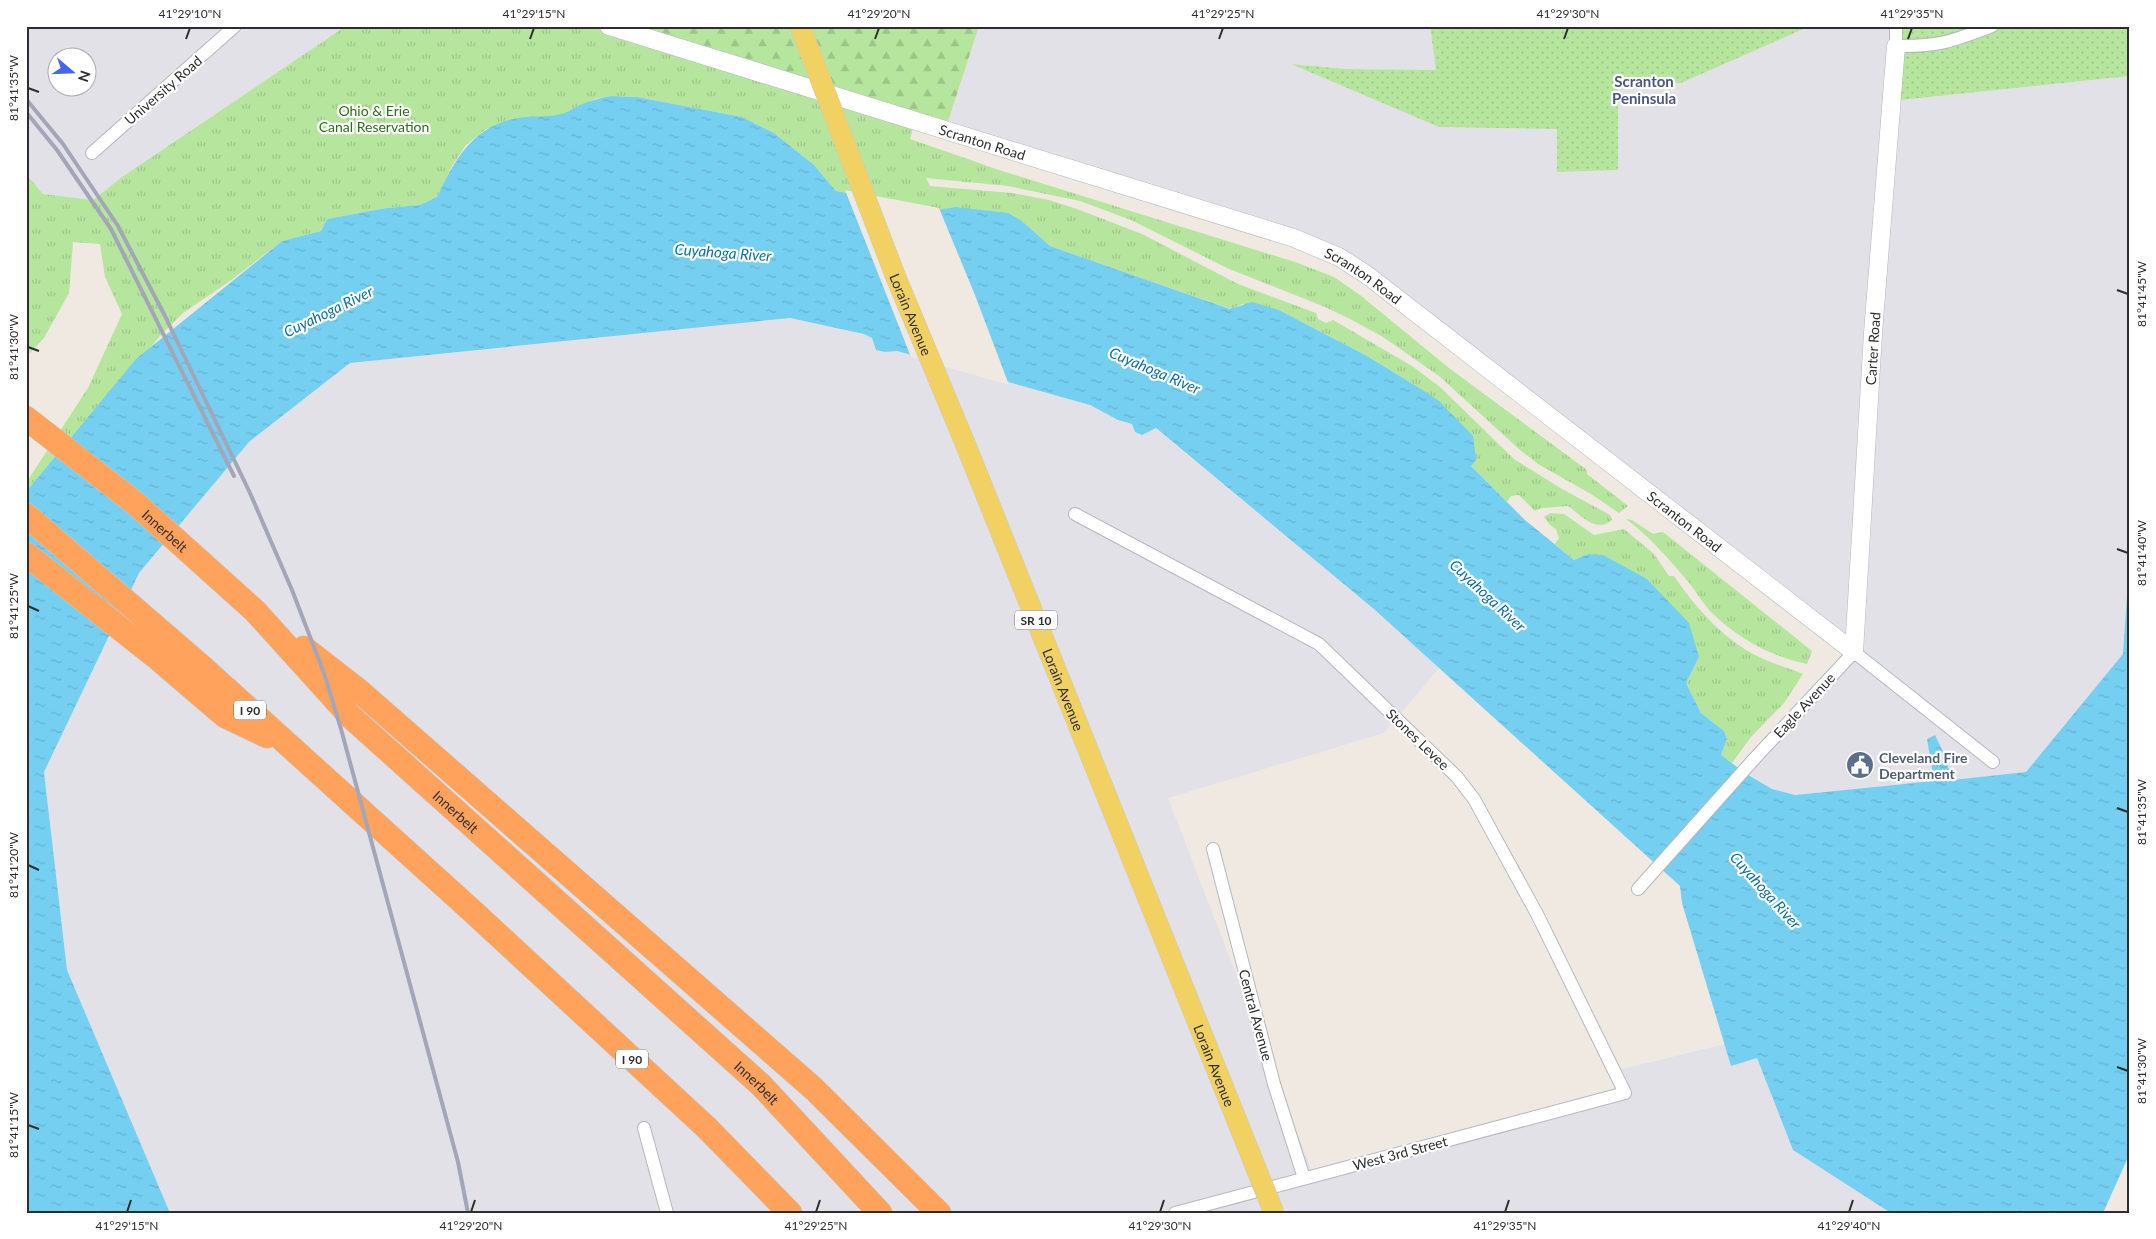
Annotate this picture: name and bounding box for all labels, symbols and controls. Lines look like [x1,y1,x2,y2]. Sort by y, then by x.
text: 41°29'10"N [159,6,221,21]
text: 41°29'15"N [503,6,565,21]
text: 41°29'20"N [848,6,910,21]
text: 41°29'25"N [1192,6,1254,21]
text: 41°29'30"N [1537,6,1599,21]
text: 41°29'35"N [1881,6,1943,21]
north arrow [48,48,98,98]
street label: University Road [121,52,205,128]
text: 81°41'35"W [6,54,21,121]
text: N [75,69,95,84]
district label: Scranton Peninsula [1612,72,1676,107]
park label: Ohio & Erie Canal Reservation [319,102,429,135]
street label: Scranton Road [937,120,1028,163]
water label: Cuyahoga River [674,240,773,264]
street label: Scranton Road [1322,243,1405,307]
text: 81°41'45"W [2134,260,2149,327]
street label: Lorain Avenue [887,271,936,358]
water label: Cuyahoga River [280,281,376,340]
street label: Carter Road [1861,311,1883,386]
text: 81°41'30"W [6,313,21,380]
water label: Cuyahoga River [1107,343,1204,398]
street label: Scranton Road [1644,487,1725,555]
street label: Innerbelt [139,505,192,555]
text: 81°41'40"W [2134,519,2149,586]
water label: Cuyahoga River [1446,555,1530,635]
text: 81°41'25"W [6,572,21,639]
road number: SR 10 [1015,610,1057,630]
street label: Lorain Avenue [1040,646,1088,733]
street label: Eagle Avenue [1770,669,1838,741]
road number: I 90 [234,700,266,720]
street label: Stones Levee [1383,705,1453,773]
place label: Cleveland Fire Department [1879,749,1968,782]
public building icon: Cleveland Fire Department [1845,750,1875,780]
text: 81°41'35"W [2134,778,2149,845]
street label: Innerbelt [430,787,483,836]
text: 81°41'20"W [6,831,21,898]
water label: Cuyahoga River [1727,848,1806,933]
street label: Central Avenue [1236,967,1276,1063]
street label: Lorain Avenue [1191,1022,1239,1109]
text: 81°41'30"W [2134,1037,2149,1104]
road number: I 90 [616,1050,648,1068]
street label: Innerbelt [731,1057,783,1108]
text: 81°41'15"W [6,1091,21,1158]
street label: West 3rd Street [1351,1132,1449,1174]
text: 41°29'15"N [96,1218,158,1233]
text: 41°29'20"N [440,1218,502,1233]
text: 41°29'25"N [785,1218,847,1233]
text: 41°29'30"N [1129,1218,1191,1233]
text: 41°29'35"N [1474,1218,1536,1233]
text: 41°29'40"N [1818,1218,1880,1233]

